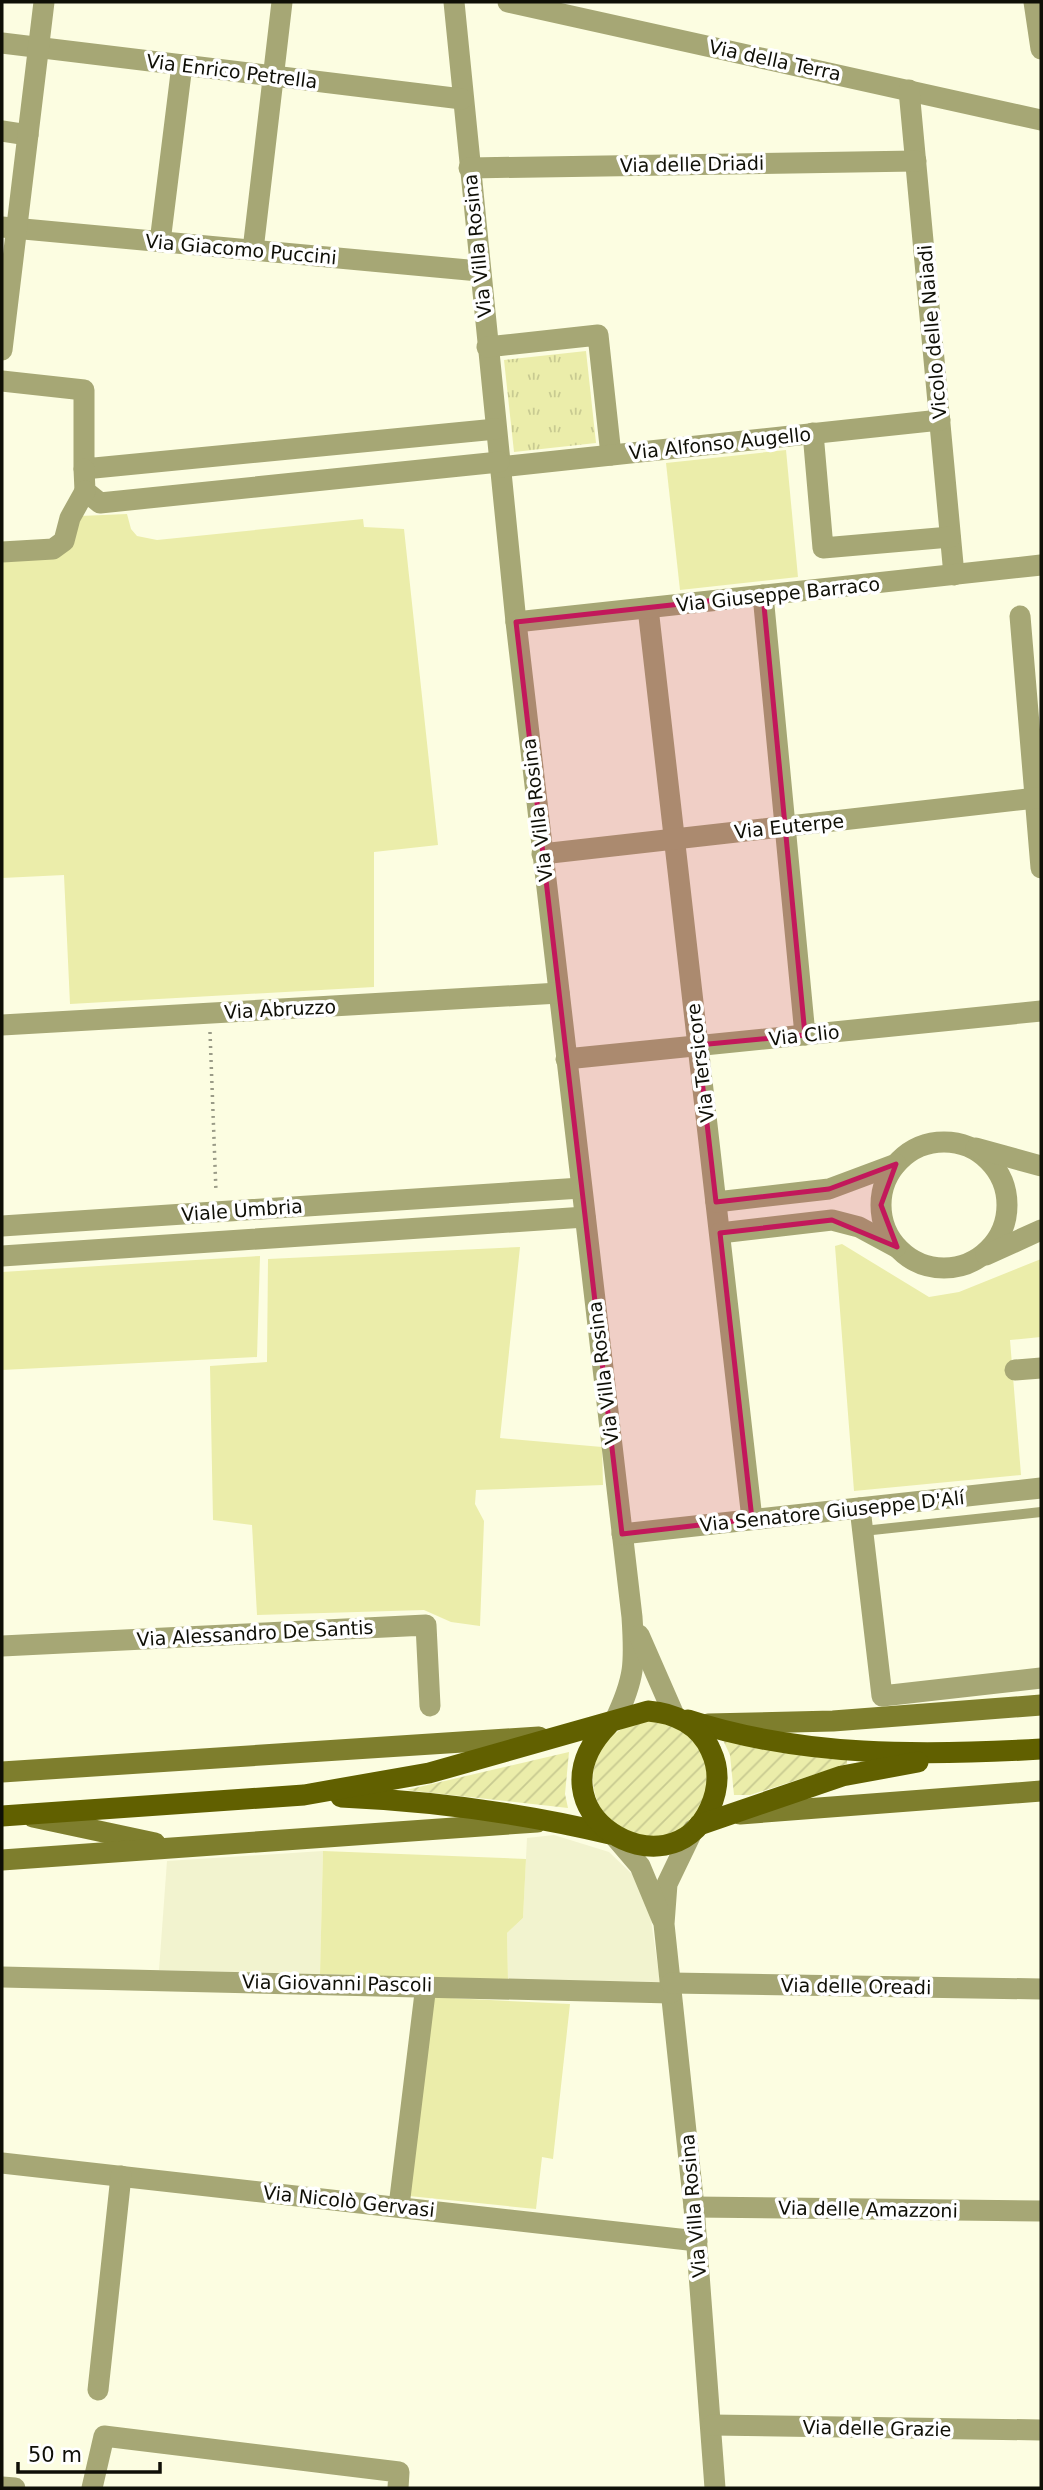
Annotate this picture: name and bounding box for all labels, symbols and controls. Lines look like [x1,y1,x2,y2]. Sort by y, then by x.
street label: Via della Terra [707,35,843,85]
street label: Via Enrico Petrella [145,50,319,92]
street label: Via delle Driadi [620,152,764,176]
street label: Via Villa Rosina [459,173,495,319]
street label: Via Giacomo Puccini [144,230,338,268]
street label: Vicolo delle Naiadi [913,244,951,420]
street label: Via Alfonso Augello [628,423,812,463]
street label: Via Giuseppe Barraco [675,572,881,616]
street label: Via Villa Rosina [517,737,557,883]
street label: Via Euterpe [733,809,845,843]
street label: Via Abruzzo [223,995,337,1023]
street label: Via Tersicore [682,1002,718,1124]
street label: Via Clio [768,1020,840,1050]
street label: Viale Umbria [181,1195,303,1225]
street label: Via Villa Rosina [583,1300,623,1446]
street label: Via Senatore Giuseppe D'Alí [699,1486,966,1536]
street label: Via Alessandro De Santis [136,1616,374,1650]
street label: Via Giovanni Pascoli [242,1970,432,1996]
street label: Via delle Oreadi [781,1974,931,1998]
street label: Via Villa Rosina [676,2133,710,2279]
street label: Via Nicolò Gervasi [262,2181,436,2221]
street label: Via delle Amazzoni [778,2196,958,2222]
street label: Via delle Grazie [802,2416,952,2440]
scale bar [18,2430,159,2474]
text: 50 m [28,2443,82,2467]

